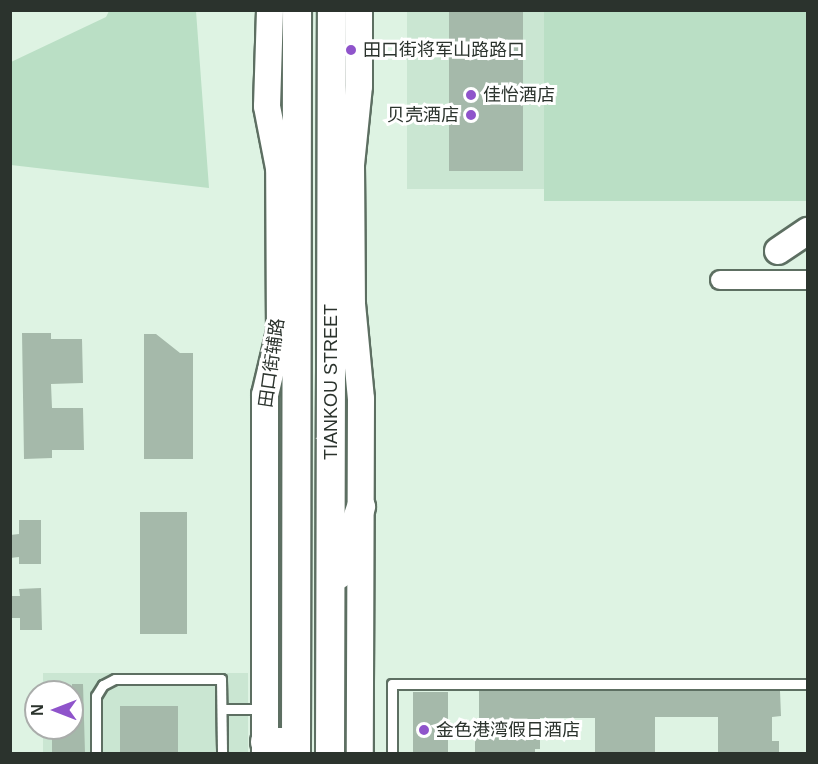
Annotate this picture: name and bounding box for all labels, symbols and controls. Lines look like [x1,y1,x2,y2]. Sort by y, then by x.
place label: 田口街将军山路路口 [363,39,525,61]
marker: 田口街将军山路路口 [344,43,358,57]
place label: 佳怡酒店 [483,84,555,106]
marker: 佳怡酒店 [464,88,478,102]
place label: 贝壳酒店 [387,104,459,126]
marker: 贝壳酒店 [464,108,478,122]
street label: TIANKOU STREET [320,304,342,460]
street label: 田口街辅路 [255,317,289,409]
north arrow [24,680,84,740]
text: N [29,704,46,716]
place label: 金色港湾假日酒店 [436,719,580,741]
marker: 金色港湾假日酒店 [417,723,431,737]

